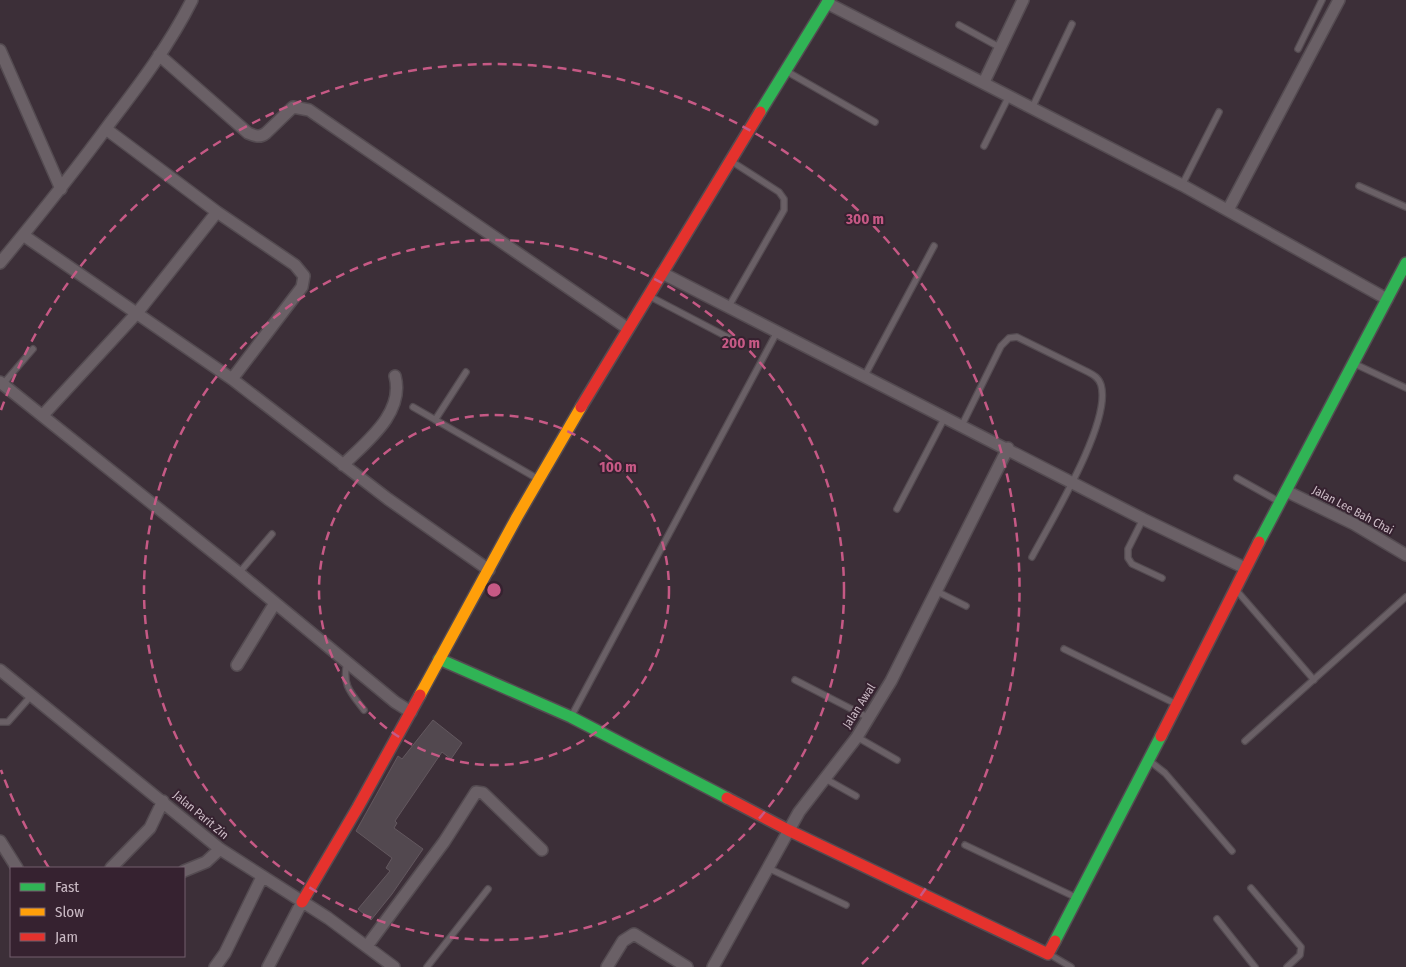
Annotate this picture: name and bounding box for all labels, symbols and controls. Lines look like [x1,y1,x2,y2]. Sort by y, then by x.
text: 300 m [845,210,884,228]
text: 200 m [721,334,760,352]
text: 100 m [599,458,637,476]
street label: Jalan Lee Bah Chai [1310,483,1396,537]
centre of rings [485,581,503,599]
street label: Jalan Awal [840,681,878,731]
street label: Jalan Parit Zin [171,788,231,842]
legend [10,867,185,957]
text: Fast [55,878,79,896]
text: Slow [55,903,84,921]
text: Jam [55,928,78,946]

